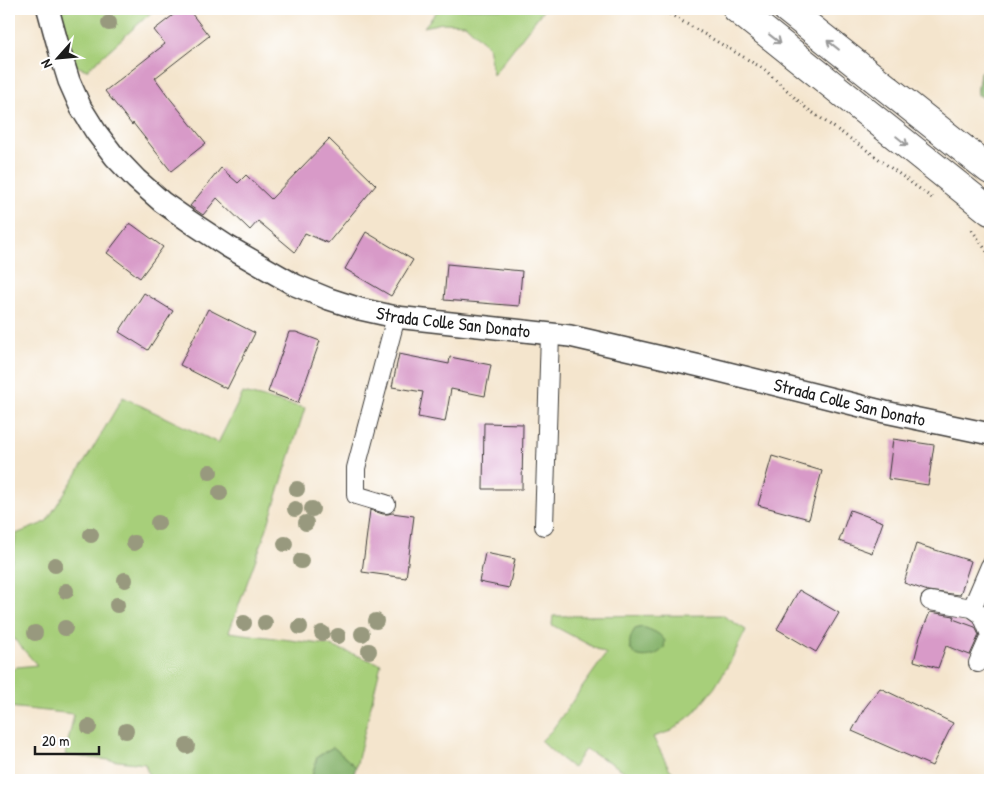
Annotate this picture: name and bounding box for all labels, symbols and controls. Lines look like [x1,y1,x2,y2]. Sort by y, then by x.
north arrow [32,32,82,82]
one-way arrow [769,33,782,44]
one-way arrow [827,40,840,51]
text: N [36,56,56,72]
one-way arrow [895,135,908,146]
street label: Strada Colle San Donato [374,300,532,344]
street label: Strada Colle San Donato [771,372,928,432]
scale bar [35,724,99,756]
text: 20 m [42,730,69,751]

